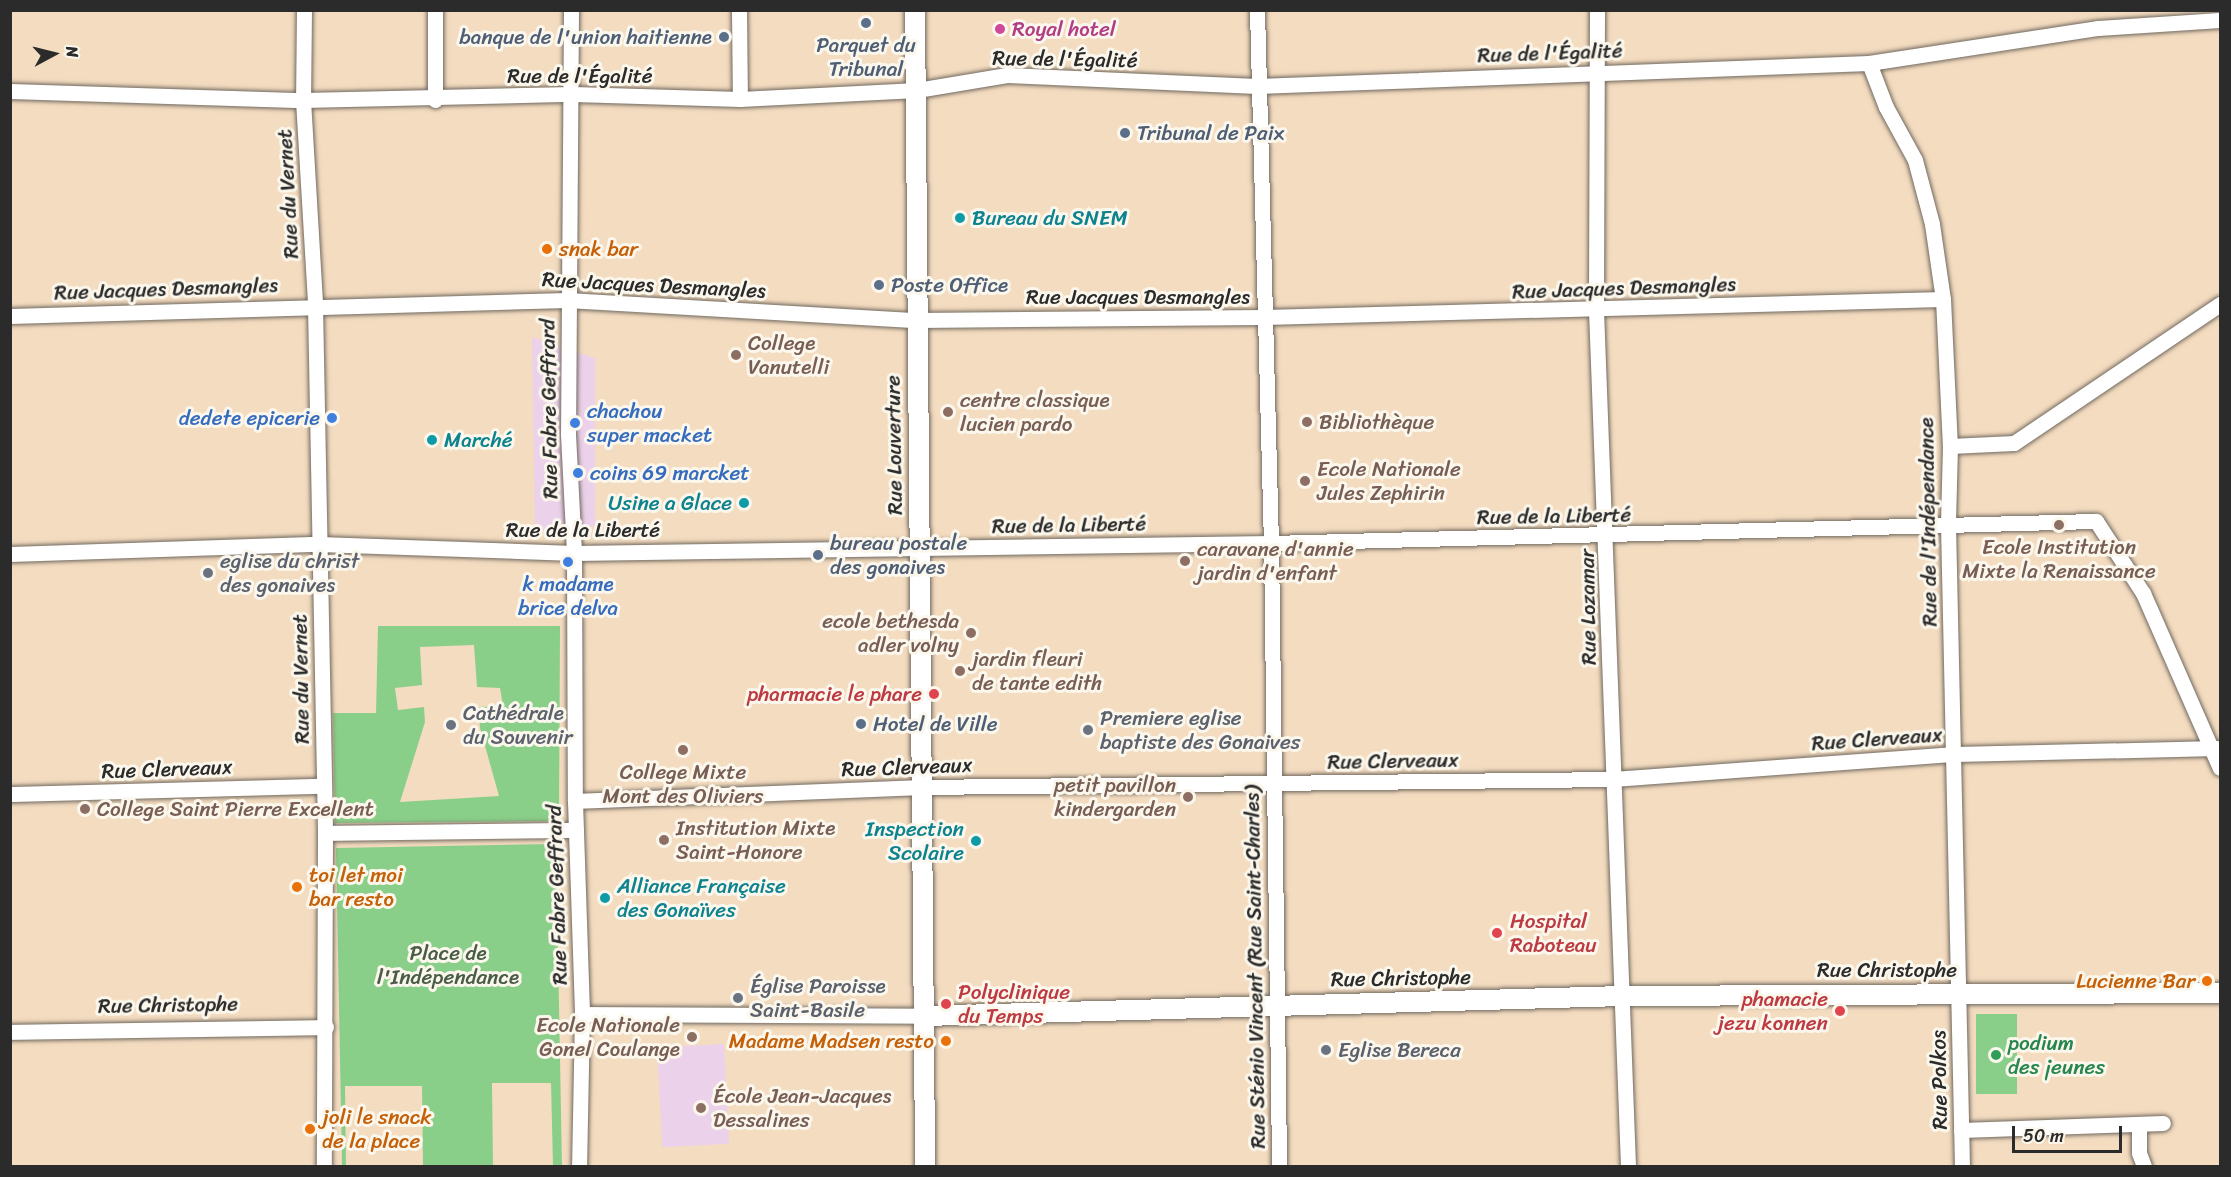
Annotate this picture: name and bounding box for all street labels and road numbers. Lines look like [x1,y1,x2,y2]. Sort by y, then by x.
street label: Rue de l'Égalité [1477,38,1623,68]
street label: Rue de l'Égalité [992,45,1138,73]
street label: Rue de l'Égalité [507,63,653,89]
street label: Rue du Vernet [272,129,304,259]
street label: Rue Jacques Desmangles [542,267,766,303]
street label: Rue Jacques Desmangles [1512,272,1736,304]
street label: Rue Jacques Desmangles [54,273,278,305]
street label: Rue Jacques Desmangles [1026,284,1250,310]
street label: Rue Fabre Geffrard [535,319,563,499]
street label: Rue Louverture [880,375,908,515]
street label: Rue de l'Indépendance [1914,417,1942,627]
street label: Rue de la Liberté [1476,502,1632,530]
street label: Rue de la Liberté [991,511,1147,539]
street label: Rue de la Liberté [505,517,661,543]
street label: Rue Lozamar [1574,549,1602,665]
street label: Rue du Vernet [287,614,315,744]
street label: Rue Clerveaux [1810,722,1944,756]
street label: Rue Clerveaux [1327,747,1459,775]
street label: Rue Clerveaux [841,752,973,782]
street label: Rue Clerveaux [101,754,233,784]
street label: Rue Sténio Vincent (Rue Saint-Charles) [1239,783,1271,1151]
street label: Rue Fabre Geffrard [541,805,573,985]
street label: Rue Christophe [1817,957,1957,983]
street label: Rue Christophe [1331,964,1471,992]
street label: Rue Christophe [98,991,238,1019]
street label: Rue Polkos [1926,1030,1952,1130]

